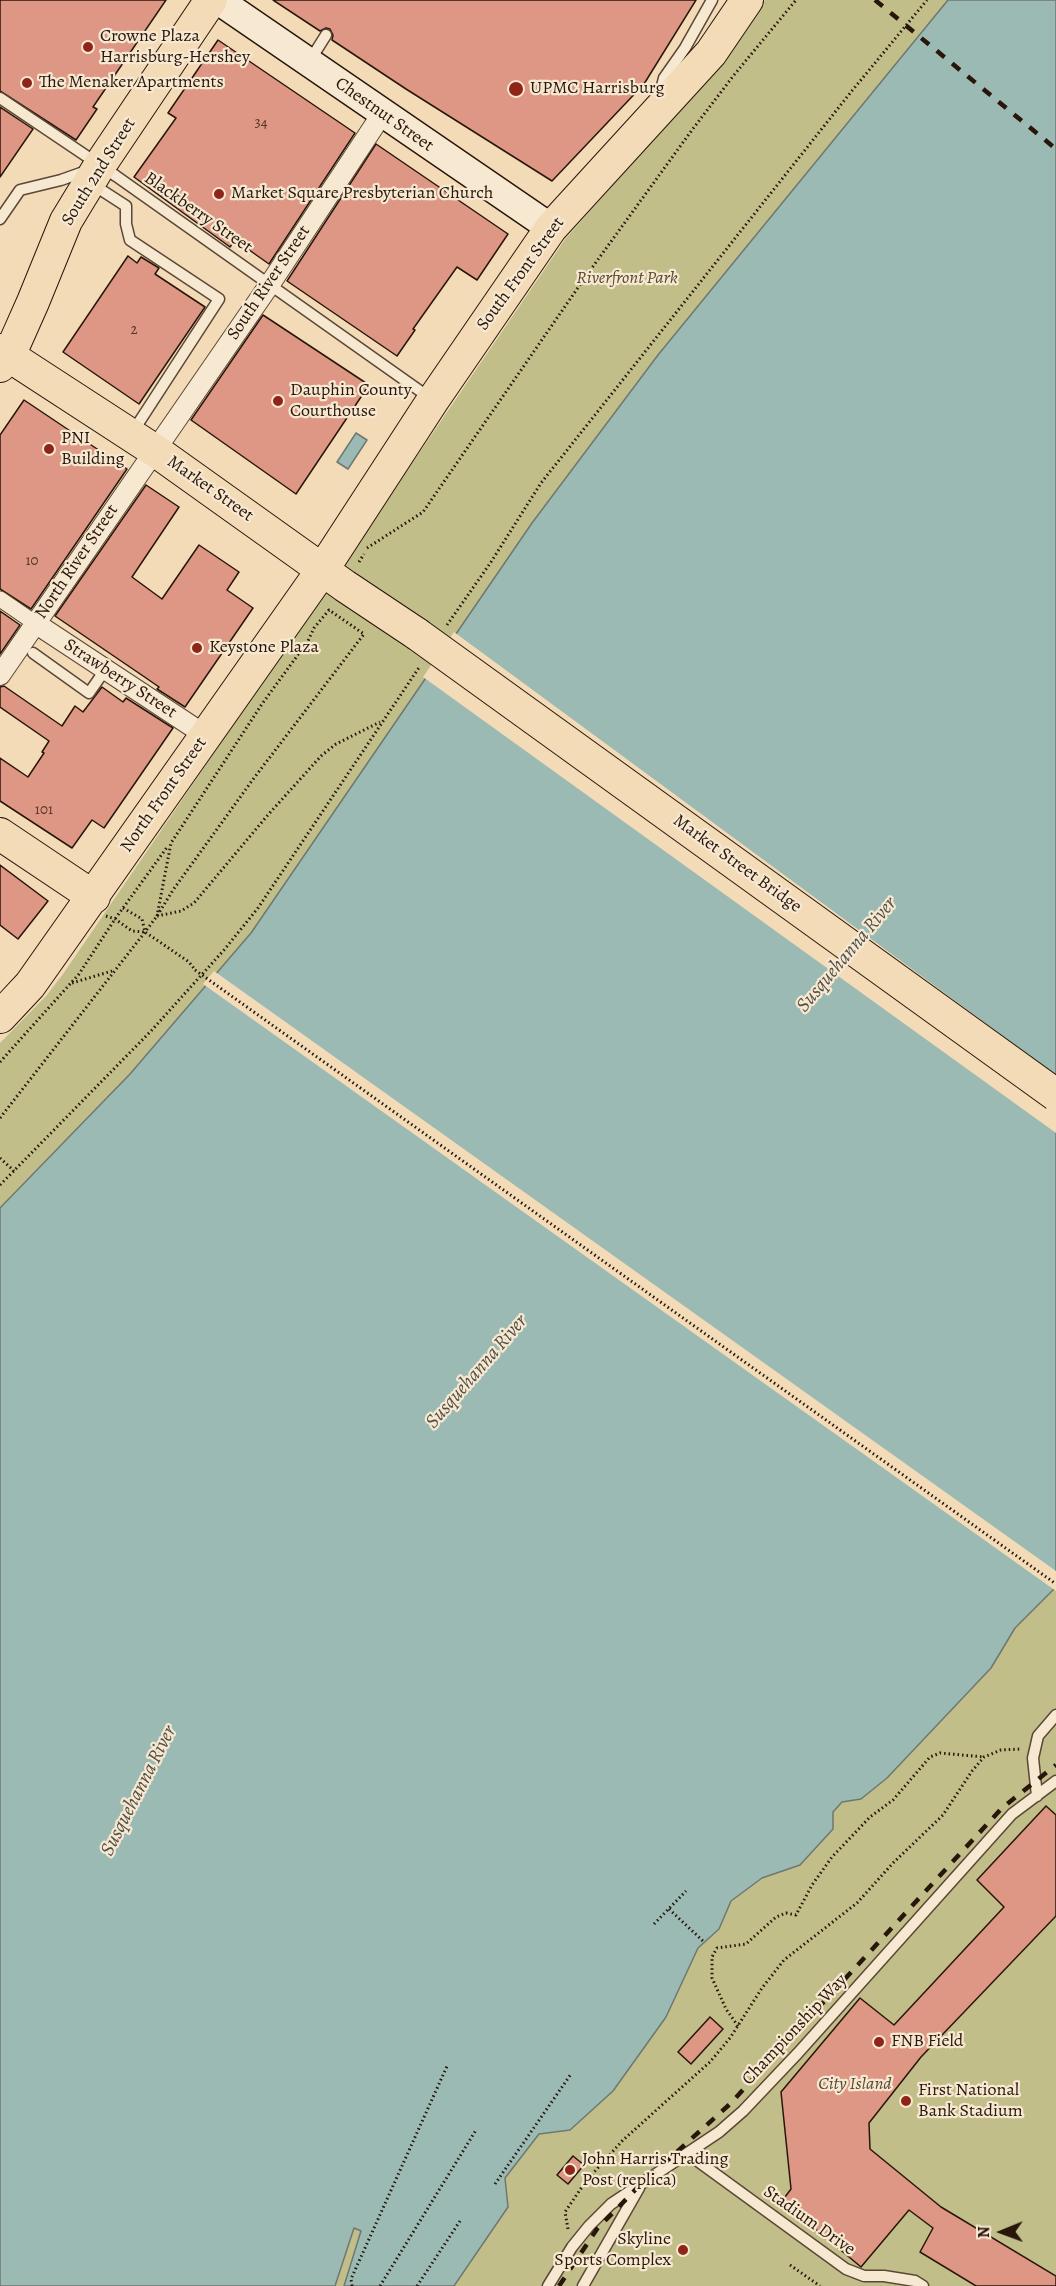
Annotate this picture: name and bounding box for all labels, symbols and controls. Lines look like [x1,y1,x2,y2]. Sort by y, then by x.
place label: Crowne Plaza Harrisburg-Hershey [100,26,250,68]
marker: Crowne Plaza Harrisburg-Hershey [81,40,95,54]
place label: The Menaker Apartments [39,72,224,94]
street label: Chestnut Street [331,73,437,157]
marker: The Menaker Apartments [20,76,34,90]
place label: UPMC Harrisburg [530,78,665,100]
marker: UPMC Harrisburg [507,80,525,98]
street label: South 2nd Street [57,114,141,230]
house number: 34 [254,114,268,132]
street label: Blackberry Street [140,168,256,258]
place label: Market Square Presbyterian Church [231,183,493,205]
marker: Market Square Presbyterian Church [212,187,226,201]
street label: South Front Street [473,213,569,335]
street label: South River Street [223,222,315,344]
park label: Riverfront Park [576,268,678,290]
house number: 2 [130,321,138,339]
place label: Dauphin County Courthouse [290,380,412,422]
marker: Dauphin County Courthouse [271,394,285,408]
place label: PNI Building [61,428,125,470]
marker: PNI Building [42,442,56,456]
street label: Market Street [163,451,257,527]
street label: North River Street [31,500,123,624]
house number: 10 [25,552,39,570]
street label: Strawberry Street [60,635,180,723]
place label: Keystone Plaza [209,637,319,659]
marker: Keystone Plaza [190,641,204,655]
street label: North Front Street [116,733,212,857]
house number: 101 [35,801,53,819]
street label: Market Street Bridge [669,810,805,918]
water label: Susquehanna River [792,893,902,1017]
water label: Susquehanna River [421,1310,533,1434]
water label: Susquehanna River [96,1722,182,1860]
street label: Championship Way [738,1970,852,2090]
place label: FNB Field [891,2031,964,2053]
marker: FNB Field [872,2035,886,2049]
park label: City Island [818,2074,892,2096]
place label: First National Bank Stadium [918,2080,1023,2122]
marker: First National Bank Stadium [899,2094,913,2108]
place label: John Harris Trading Post (replica) [582,2149,728,2192]
marker: John Harris Trading Post (replica) [563,2163,577,2177]
street label: Stadium Drive [759,2181,859,2261]
north arrow [972,2202,1032,2262]
text: N [973,2226,995,2238]
place label: Skyline Sports Complex [554,2229,671,2272]
marker: Skyline Sports Complex [676,2243,690,2257]

